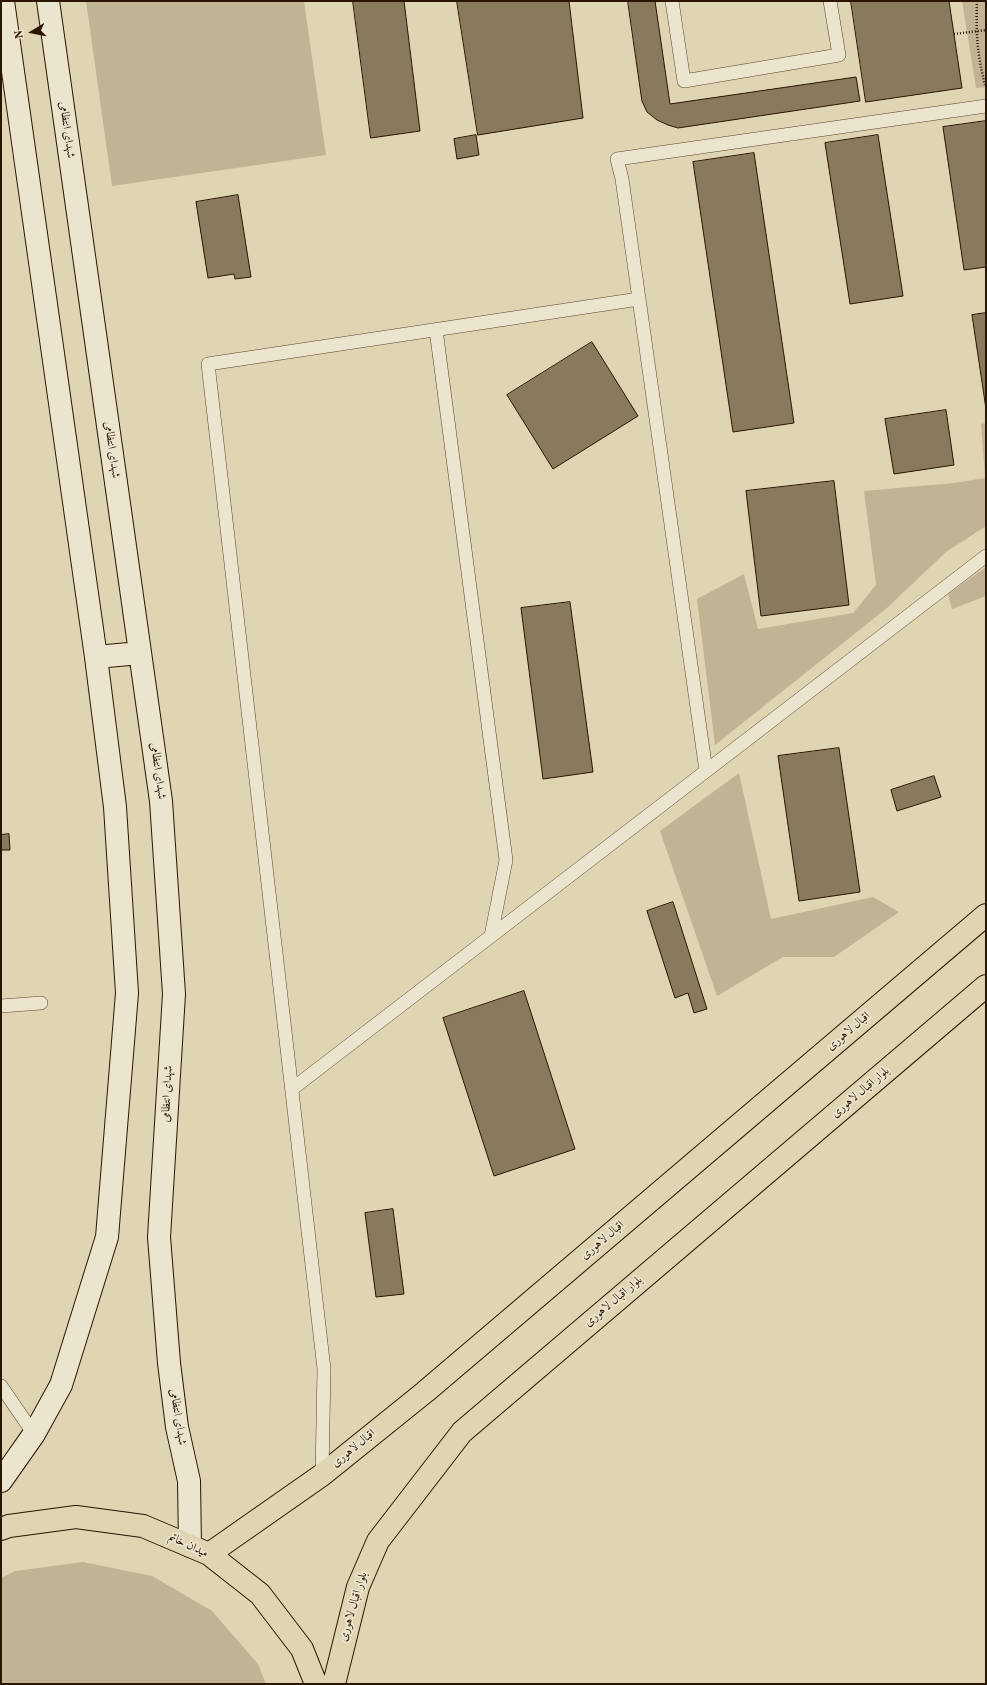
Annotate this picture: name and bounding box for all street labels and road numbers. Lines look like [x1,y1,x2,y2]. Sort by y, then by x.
street label: شهدای انتظامی [55,101,77,159]
street label: شهدای انتظامی [100,421,122,479]
street label: شهدای انتظامی [146,742,168,800]
street label: اقبال لاهوری [824,1010,874,1054]
street label: بلوار اقبال لاهوری [829,1064,893,1122]
street label: شهدای انتظامی [159,1065,177,1123]
street label: اقبال لاهوری [578,1219,628,1263]
street label: بلوار اقبال لاهوری [582,1273,646,1331]
street label: شهدای انتظامی [165,1388,189,1446]
street label: اقبال لاهوری [329,1427,379,1471]
street label: میدان خاتم [166,1531,210,1561]
street label: بلوار اقبال لاهوری [337,1571,371,1643]

